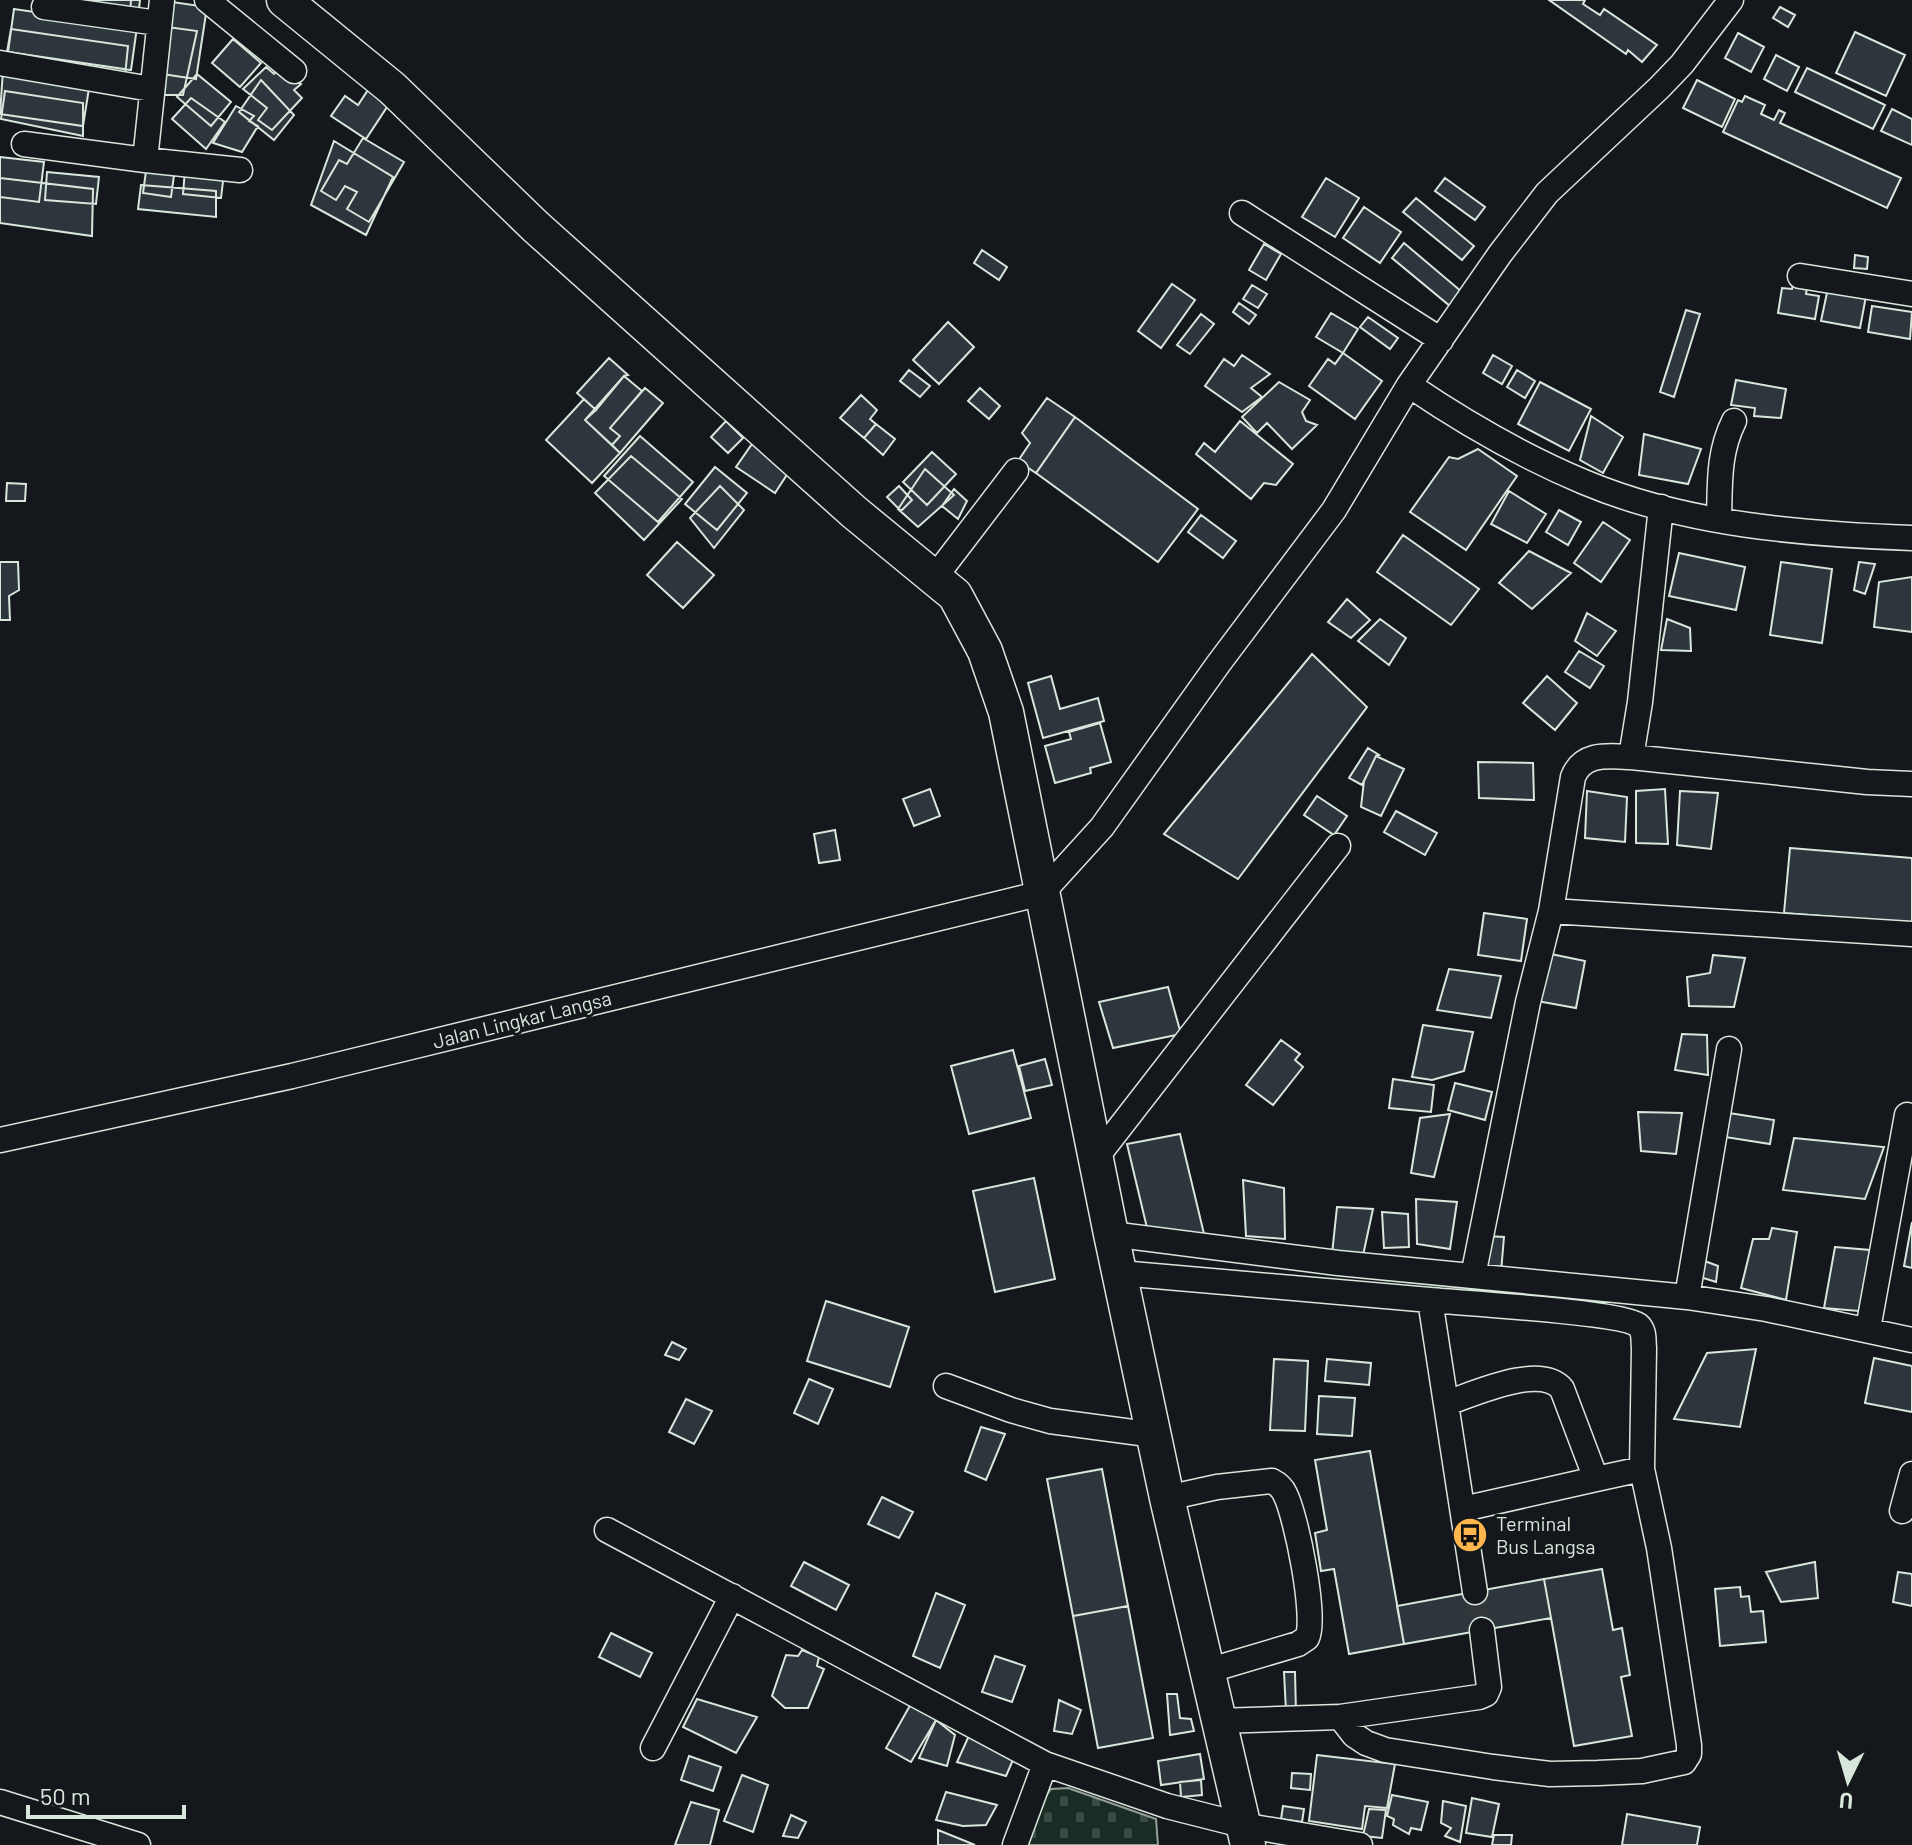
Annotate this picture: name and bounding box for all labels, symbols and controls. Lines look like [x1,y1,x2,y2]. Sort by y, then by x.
street label: Jalan Lingkar Langsa [430,985,614,1053]
place label: Terminal Bus Langsa [1496,1511,1595,1558]
bus stop icon: Terminal Bus Langsa [1451,1516,1489,1554]
north arrow [1808,1741,1888,1821]
scale bar [28,1769,184,1819]
text: 50 m [40,1781,91,1810]
text: U [1838,1788,1854,1815]

